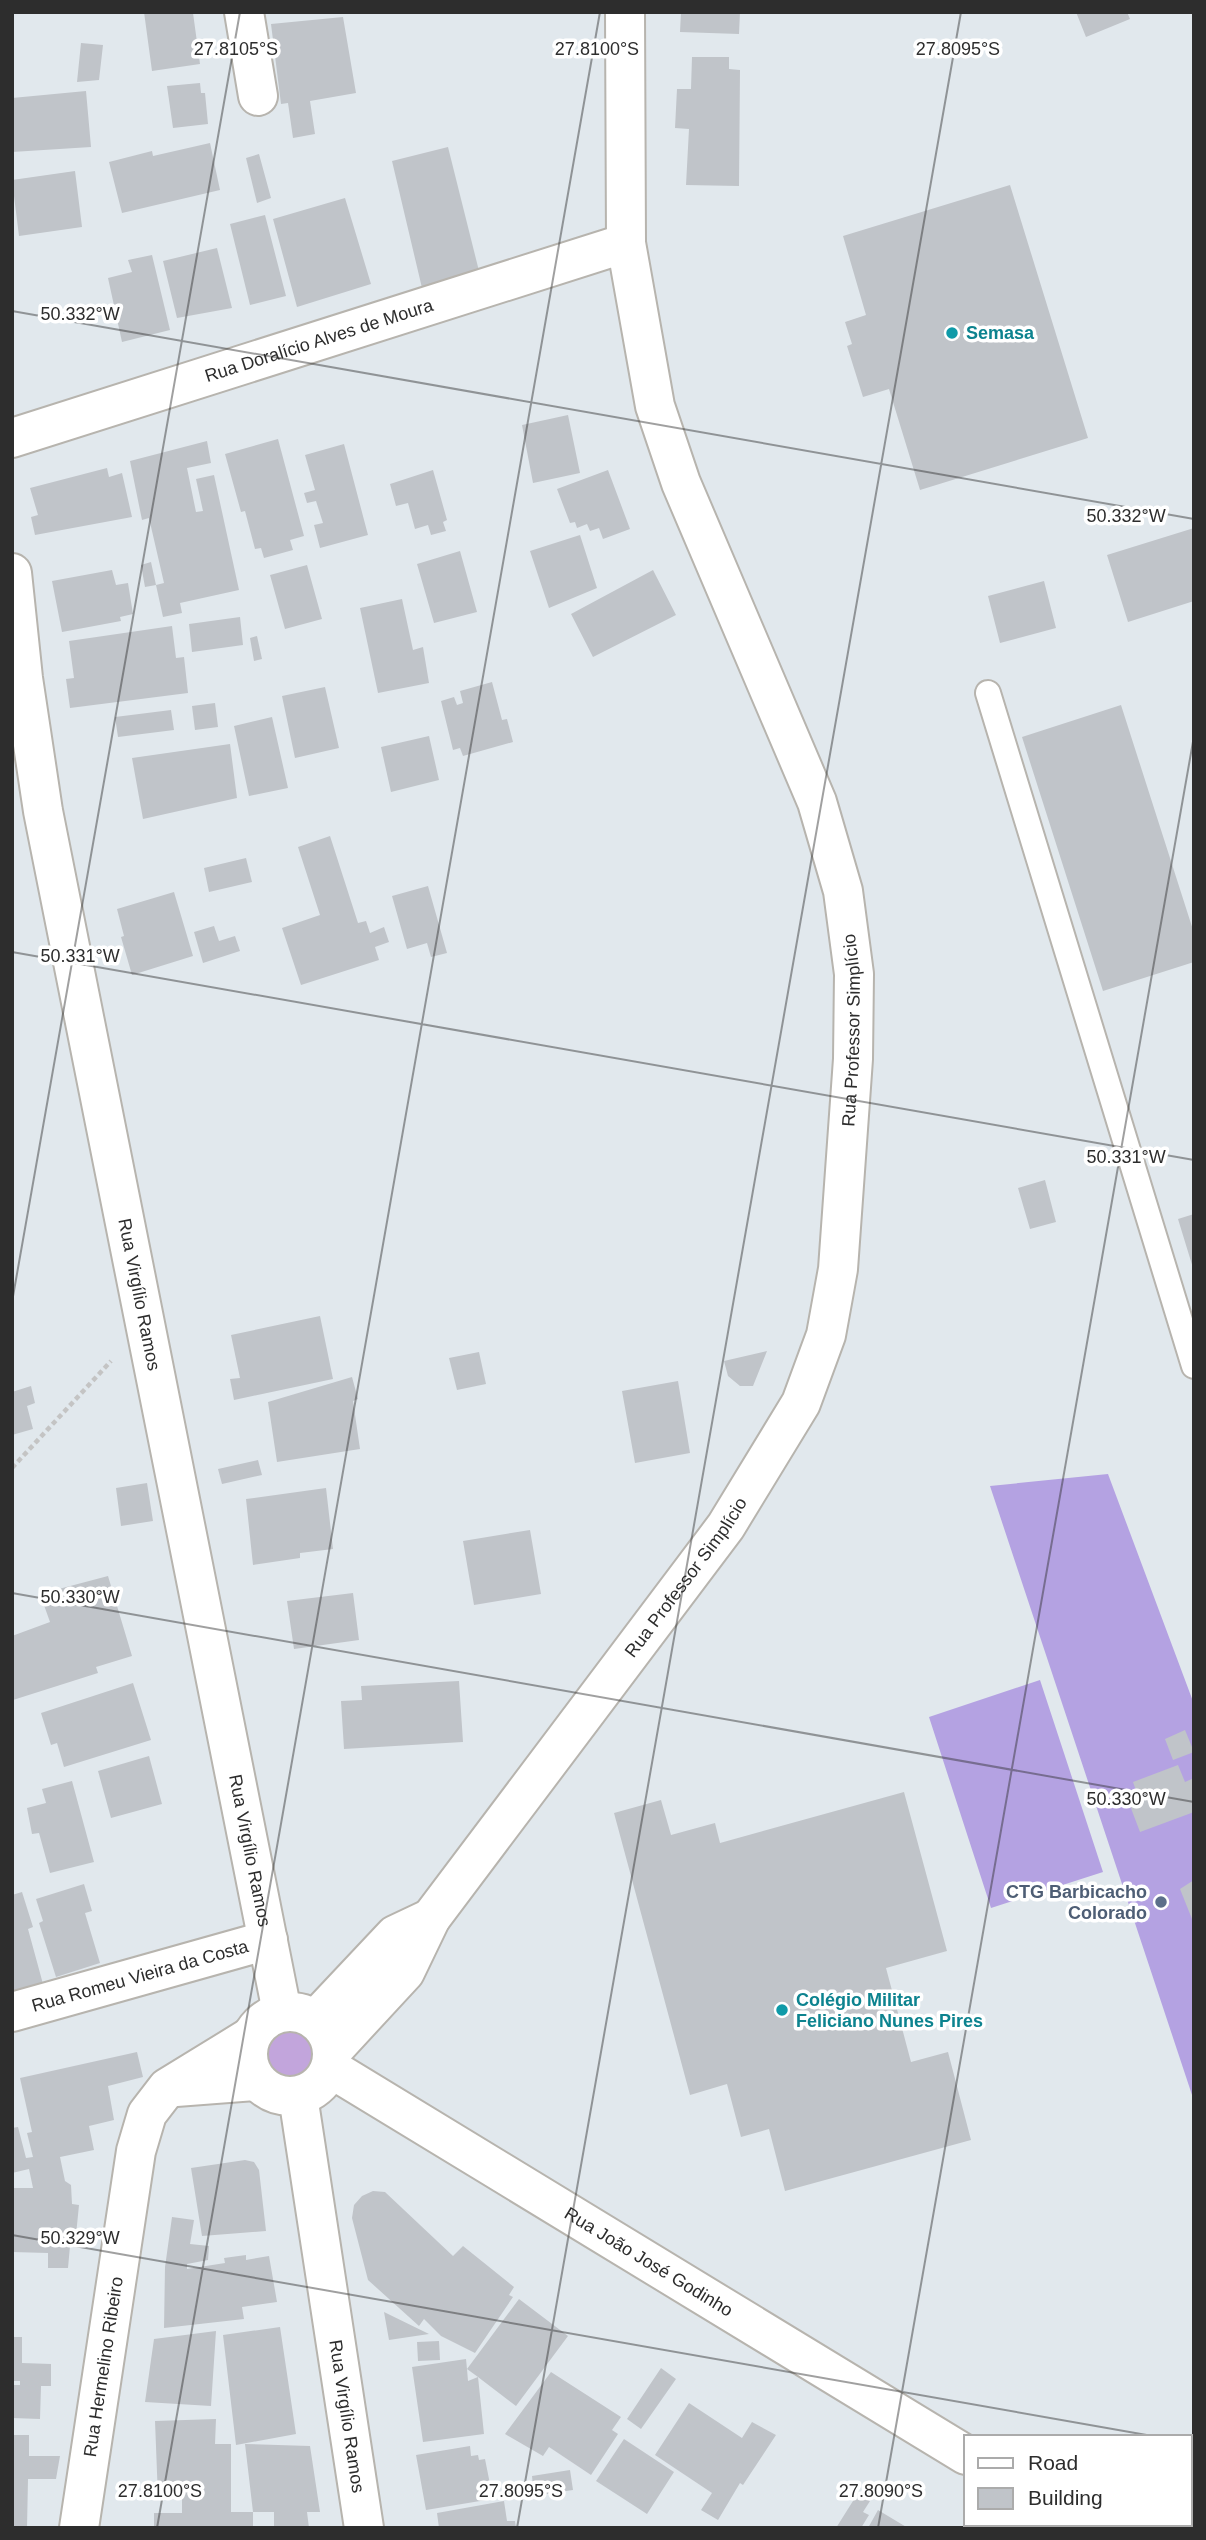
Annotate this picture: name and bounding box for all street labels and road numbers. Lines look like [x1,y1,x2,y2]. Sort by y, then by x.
street label: Rua Doralício Alves de Moura [202,295,436,386]
street label: Rua Professor Simplício [838,933,864,1127]
street label: Rua Virgílio Ramos [114,1217,164,1372]
street label: Rua Professor Simplício [621,1494,751,1661]
street label: Rua Virgílio Ramos [225,1773,275,1928]
street label: Rua Romeu Vieira da Costa [30,1936,251,2016]
street label: Rua João José Godinho [561,2203,736,2321]
street label: Rua Hermelino Ribeiro [80,2275,127,2458]
street label: Rua Virgílio Ramos [325,2338,369,2494]

